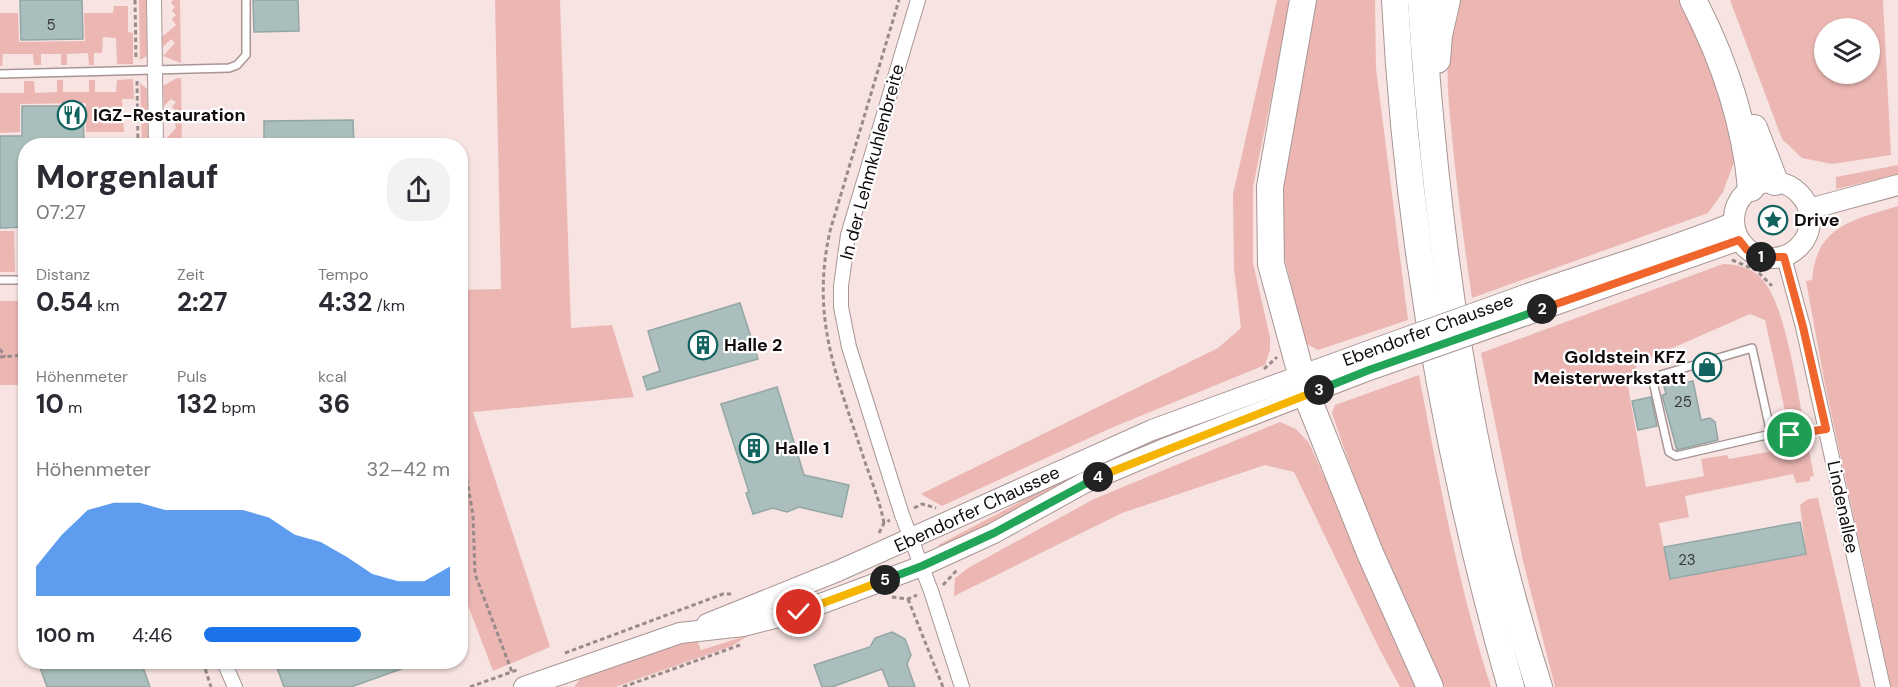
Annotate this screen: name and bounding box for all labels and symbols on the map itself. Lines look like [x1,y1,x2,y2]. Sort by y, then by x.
house number: 5 [46,15,56,35]
street label: In der Lehmkuhlenbreite [834,62,910,262]
restaurant icon: IGZ-Restauration [56,99,88,131]
place label: IGZ-Restauration [93,103,246,127]
place icon: Drive [1757,204,1789,236]
place label: Drive [1794,208,1840,232]
pin: 1 [1746,242,1776,272]
street label: Ebendorfer Chaussee [1339,288,1517,372]
pin: 2 [1527,294,1557,324]
building icon: Halle 2 [687,329,719,361]
place label: Halle 2 [724,333,782,357]
place label: Goldstein KFZ Meisterwerkstatt [1533,345,1686,390]
shop icon: Goldstein KFZ Meisterwerkstatt [1691,351,1723,383]
pin: 3 [1304,375,1334,405]
house number: 25 [1674,392,1692,412]
pin [1764,409,1815,460]
building icon: Halle 1 [738,432,770,464]
place label: Halle 1 [775,436,830,460]
street label: Lindenallee [1821,458,1865,556]
street label: Ebendorfer Chaussee [890,460,1064,558]
pin: 4 [1083,462,1113,492]
house number: 23 [1678,550,1696,570]
pin: 5 [870,565,900,595]
pin [773,586,824,637]

